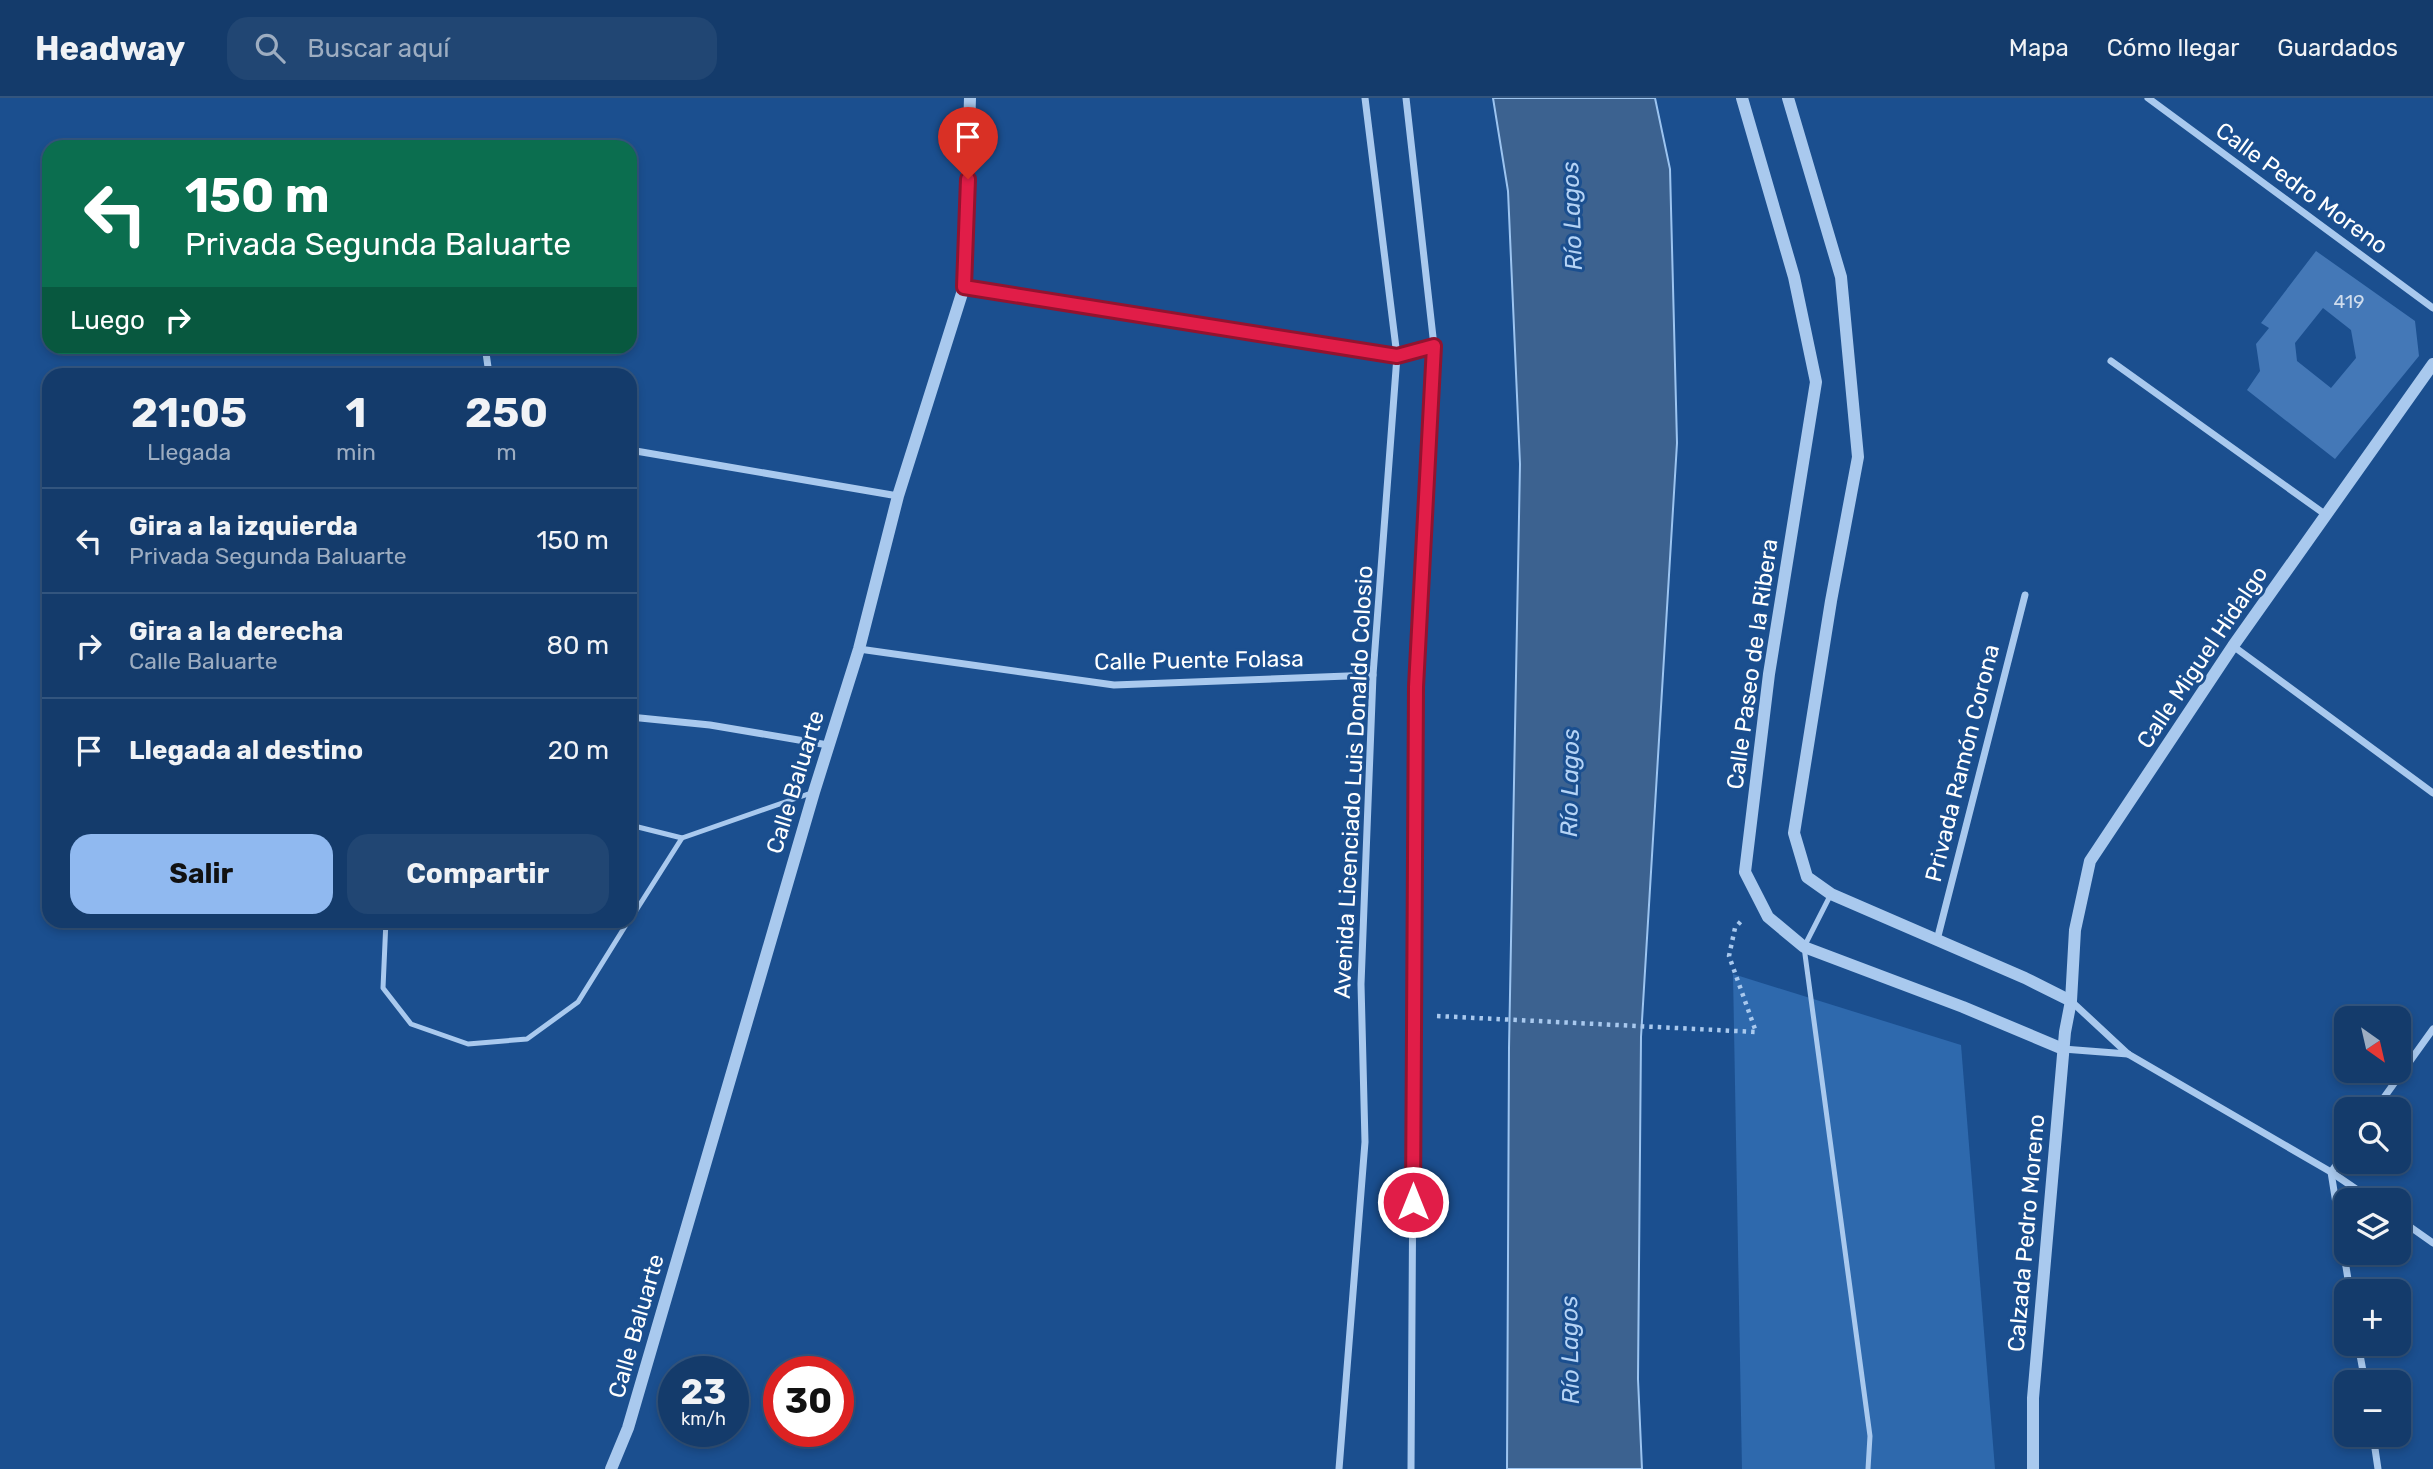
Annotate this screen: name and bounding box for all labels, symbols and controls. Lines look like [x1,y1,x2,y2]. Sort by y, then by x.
search box [227,17,717,80]
text: Headway [35,29,185,68]
icon: search [251,29,289,67]
text: Buscar aquí [307,33,450,64]
text: Mapa [2009,34,2069,62]
text: Cómo llegar [2107,34,2239,62]
text: Guardados [2277,34,2398,62]
pin [938,107,998,179]
street label: Calle Pedro Moreno [2210,116,2394,260]
icon: arrive [949,118,987,156]
water label: Río Lagos [1556,161,1588,271]
text: 150 m [185,166,330,224]
icon: left [70,168,161,259]
text: Privada Segunda Baluarte [185,225,571,263]
house number: 419 [2334,290,2364,313]
icon: right [159,301,197,339]
text: Luego [70,305,145,336]
text: 21:05 [131,388,247,438]
text: 1 [346,388,366,438]
text: 250 [465,388,548,438]
text: Llegada [147,438,231,466]
text: min [336,438,376,466]
text: m [496,438,517,466]
text: Gira a la izquierda [129,511,358,542]
icon: left [70,522,108,560]
text: 150 m [536,525,609,556]
street label: Calle Paseo de la Ribera [1721,537,1783,791]
text: Privada Segunda Baluarte [129,542,407,570]
street label: Calle Miguel Hidalgo [2131,560,2273,754]
street label: Avenida Licenciado Luis Donaldo Colosio [1328,565,1378,999]
text: Gira a la derecha [129,616,343,647]
icon: right [70,627,108,665]
text: 80 m [546,630,609,661]
street label: Privada Ramón Corona [1919,641,2005,885]
street label: Calle Puente Folasa [1094,644,1304,676]
text: Calle Baluarte [129,647,278,675]
street label: Calle Baluarte [760,707,830,857]
water label: Río Lagos [1555,728,1585,838]
icon: arrive [70,732,108,770]
text: Llegada al destino [129,735,363,766]
text: 20 m [548,735,609,766]
button: Salir [70,834,333,914]
button: Compartir [347,834,609,914]
north arrow [2334,1006,2412,1083]
map controls [2334,1006,2411,1447]
button: search [2334,1097,2411,1174]
street label: Calzada Pedro Moreno [2002,1113,2050,1353]
position arrow [1376,1165,1450,1239]
button: layers [2334,1188,2411,1265]
street label: Calle Baluarte [602,1251,670,1401]
button: + [2334,1279,2411,1356]
water label: Río Lagos [1555,1295,1585,1405]
speed limit sign: 30 [763,1356,854,1447]
button: − [2334,1370,2411,1447]
text: 23 [681,1371,726,1413]
text: km/h [681,1408,726,1430]

